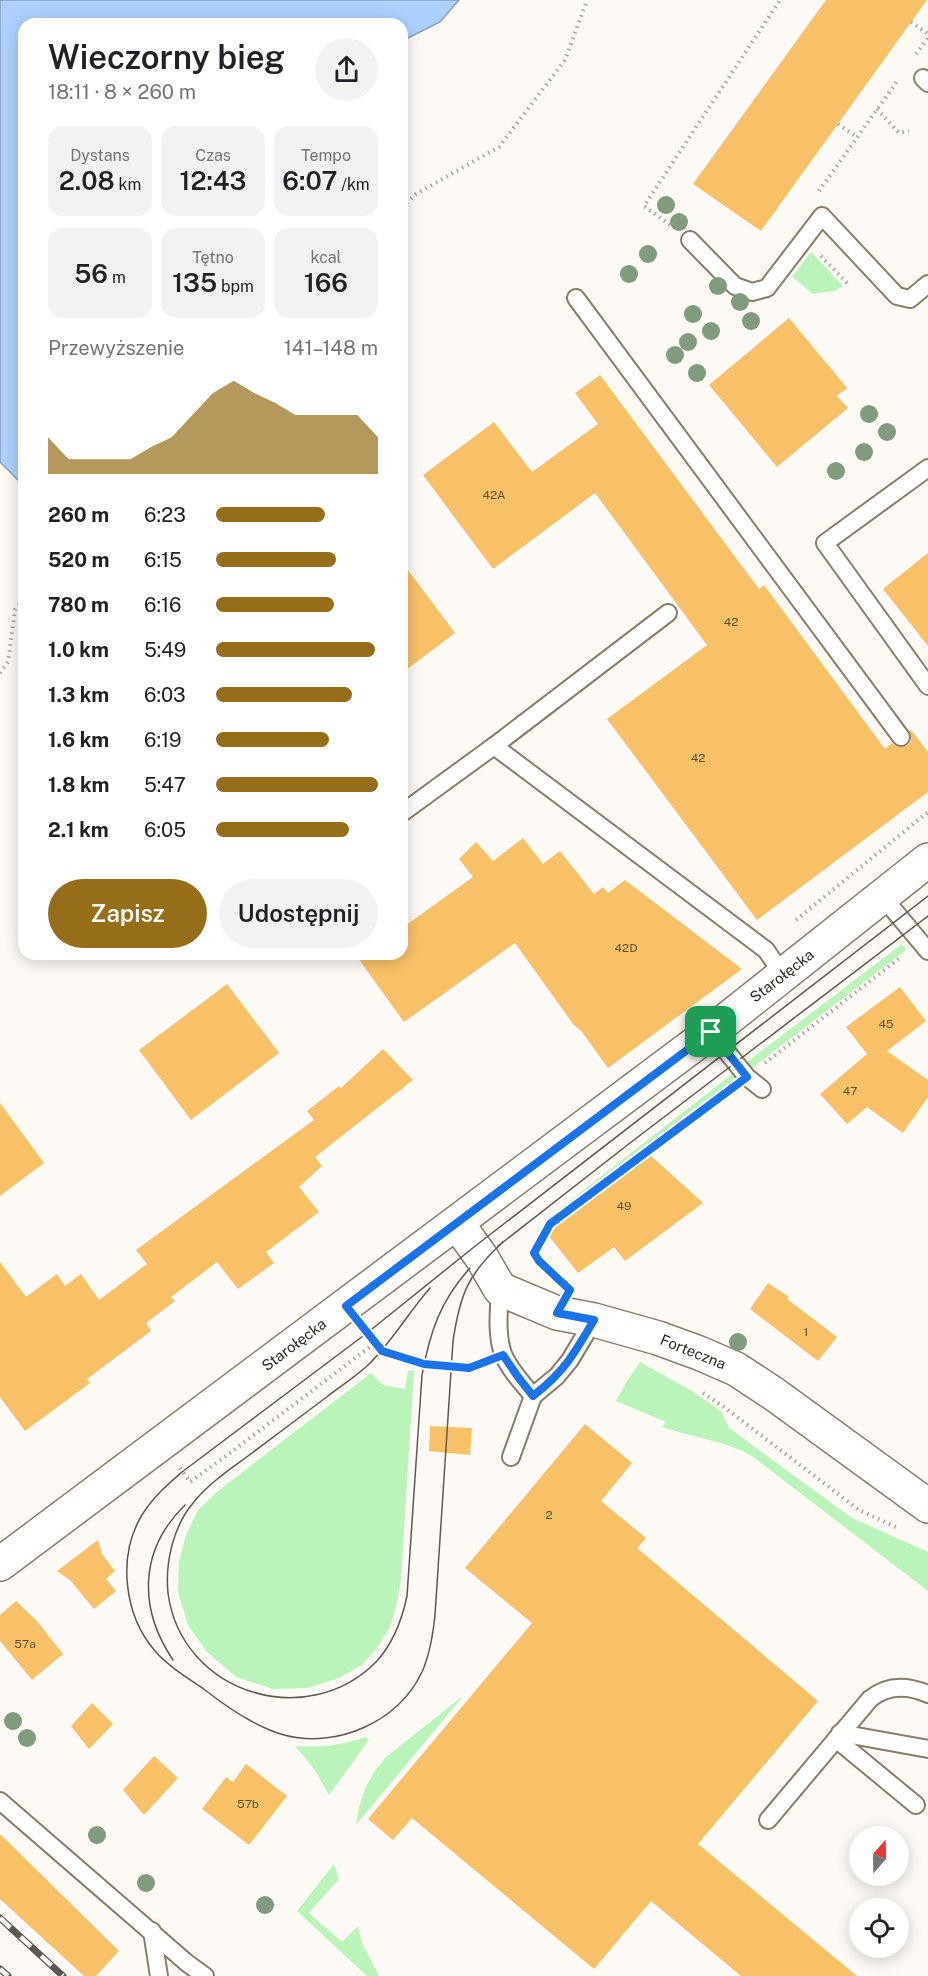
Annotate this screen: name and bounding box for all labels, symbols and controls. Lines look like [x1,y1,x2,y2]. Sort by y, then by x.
text: Wieczorny bieg [48,38,285,76]
button: share [315,38,378,101]
text: 18:11 · 8 × 260 m [48,80,196,104]
text: Dystans [70,146,130,165]
text: Czas [195,146,231,165]
text: Tempo [301,146,351,165]
text: 2.08 [59,165,115,196]
text: 12:43 [180,165,246,196]
text: 6:07 [282,165,337,196]
text: km [115,175,141,194]
text: /km [337,175,370,194]
text: Tętno [192,248,234,267]
text: kcal [311,248,341,267]
text: 56 [74,258,108,289]
text: 135 [172,267,217,298]
text: 166 [304,267,348,298]
text: m [108,268,126,287]
text: bpm [217,277,254,296]
text: Przewyższenie [48,336,184,360]
text: 141–148 m [284,336,378,360]
house number: 42A [482,488,506,502]
text: 260 m [48,503,109,527]
text: 6:23 [144,503,186,527]
text: 520 m [48,548,110,572]
text: 6:15 [144,548,182,572]
text: 780 m [48,593,109,617]
text: 6:16 [144,593,182,617]
house number: 42 [724,615,738,629]
text: 1.0 km [48,638,109,662]
text: 5:49 [144,638,186,662]
text: 1.3 km [48,683,109,707]
text: 6:03 [144,683,186,707]
text: 1.6 km [48,728,109,752]
text: 6:19 [144,728,182,752]
house number: 42 [691,751,705,765]
text: 1.8 km [48,773,109,797]
text: 5:47 [144,773,186,797]
text: 2.1 km [48,818,109,842]
text: 6:05 [144,818,186,842]
button: Zapisz [48,879,207,948]
button: Udostępnij [219,879,378,948]
house number: 42D [614,941,638,955]
street label: Starołęcka [746,945,817,1006]
pin [685,1006,736,1057]
icon: arrive [694,1015,727,1048]
house number: 45 [878,1017,894,1031]
house number: 47 [843,1084,857,1098]
house number: 49 [616,1199,632,1213]
street label: Starołęcka [258,1315,329,1374]
house number: 1 [804,1325,808,1339]
street label: Forteczna [658,1331,728,1372]
house number: 2 [545,1508,553,1522]
house number: 57a [14,1637,36,1651]
house number: 57b [237,1797,259,1811]
north arrow [849,1826,909,1886]
map controls [849,1826,909,1958]
button: locate [849,1898,909,1958]

